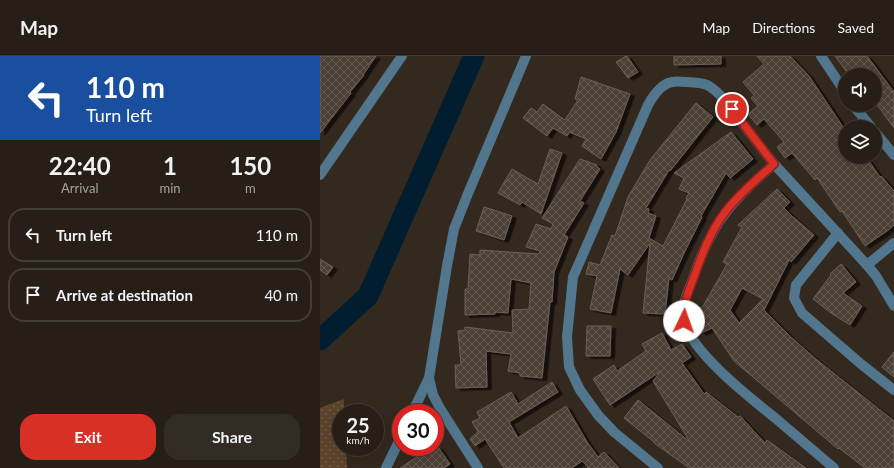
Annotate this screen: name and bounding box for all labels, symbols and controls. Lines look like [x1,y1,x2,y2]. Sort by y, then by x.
text: Map [20,16,58,39]
text: Map [703,19,730,36]
text: Directions [752,19,815,36]
text: Saved [837,19,874,36]
map controls [838,68,882,164]
button: sound [838,68,882,112]
text: 110 m [86,70,165,104]
icon: left [20,72,72,124]
pin [715,92,749,126]
icon: arrive [721,98,743,120]
text: Turn left [86,104,152,126]
button: layers [838,120,882,164]
text: 22:40 [49,151,111,180]
text: 1 [163,151,177,180]
text: 150 [229,151,271,180]
text: Arrival [61,180,98,196]
text: min [160,180,181,196]
text: m [245,180,256,196]
icon: left [22,224,44,246]
text: Turn left [56,226,112,244]
text: 110 m [256,226,298,244]
icon: arrive [22,284,44,306]
text: Arrive at destination [56,286,193,304]
text: 40 m [264,286,298,304]
position arrow [663,300,705,342]
speed limit sign: 30 [392,404,444,456]
text: 25 [346,413,370,437]
button: Exit [20,414,156,460]
button: Share [164,414,300,460]
text: km/h [346,434,370,446]

